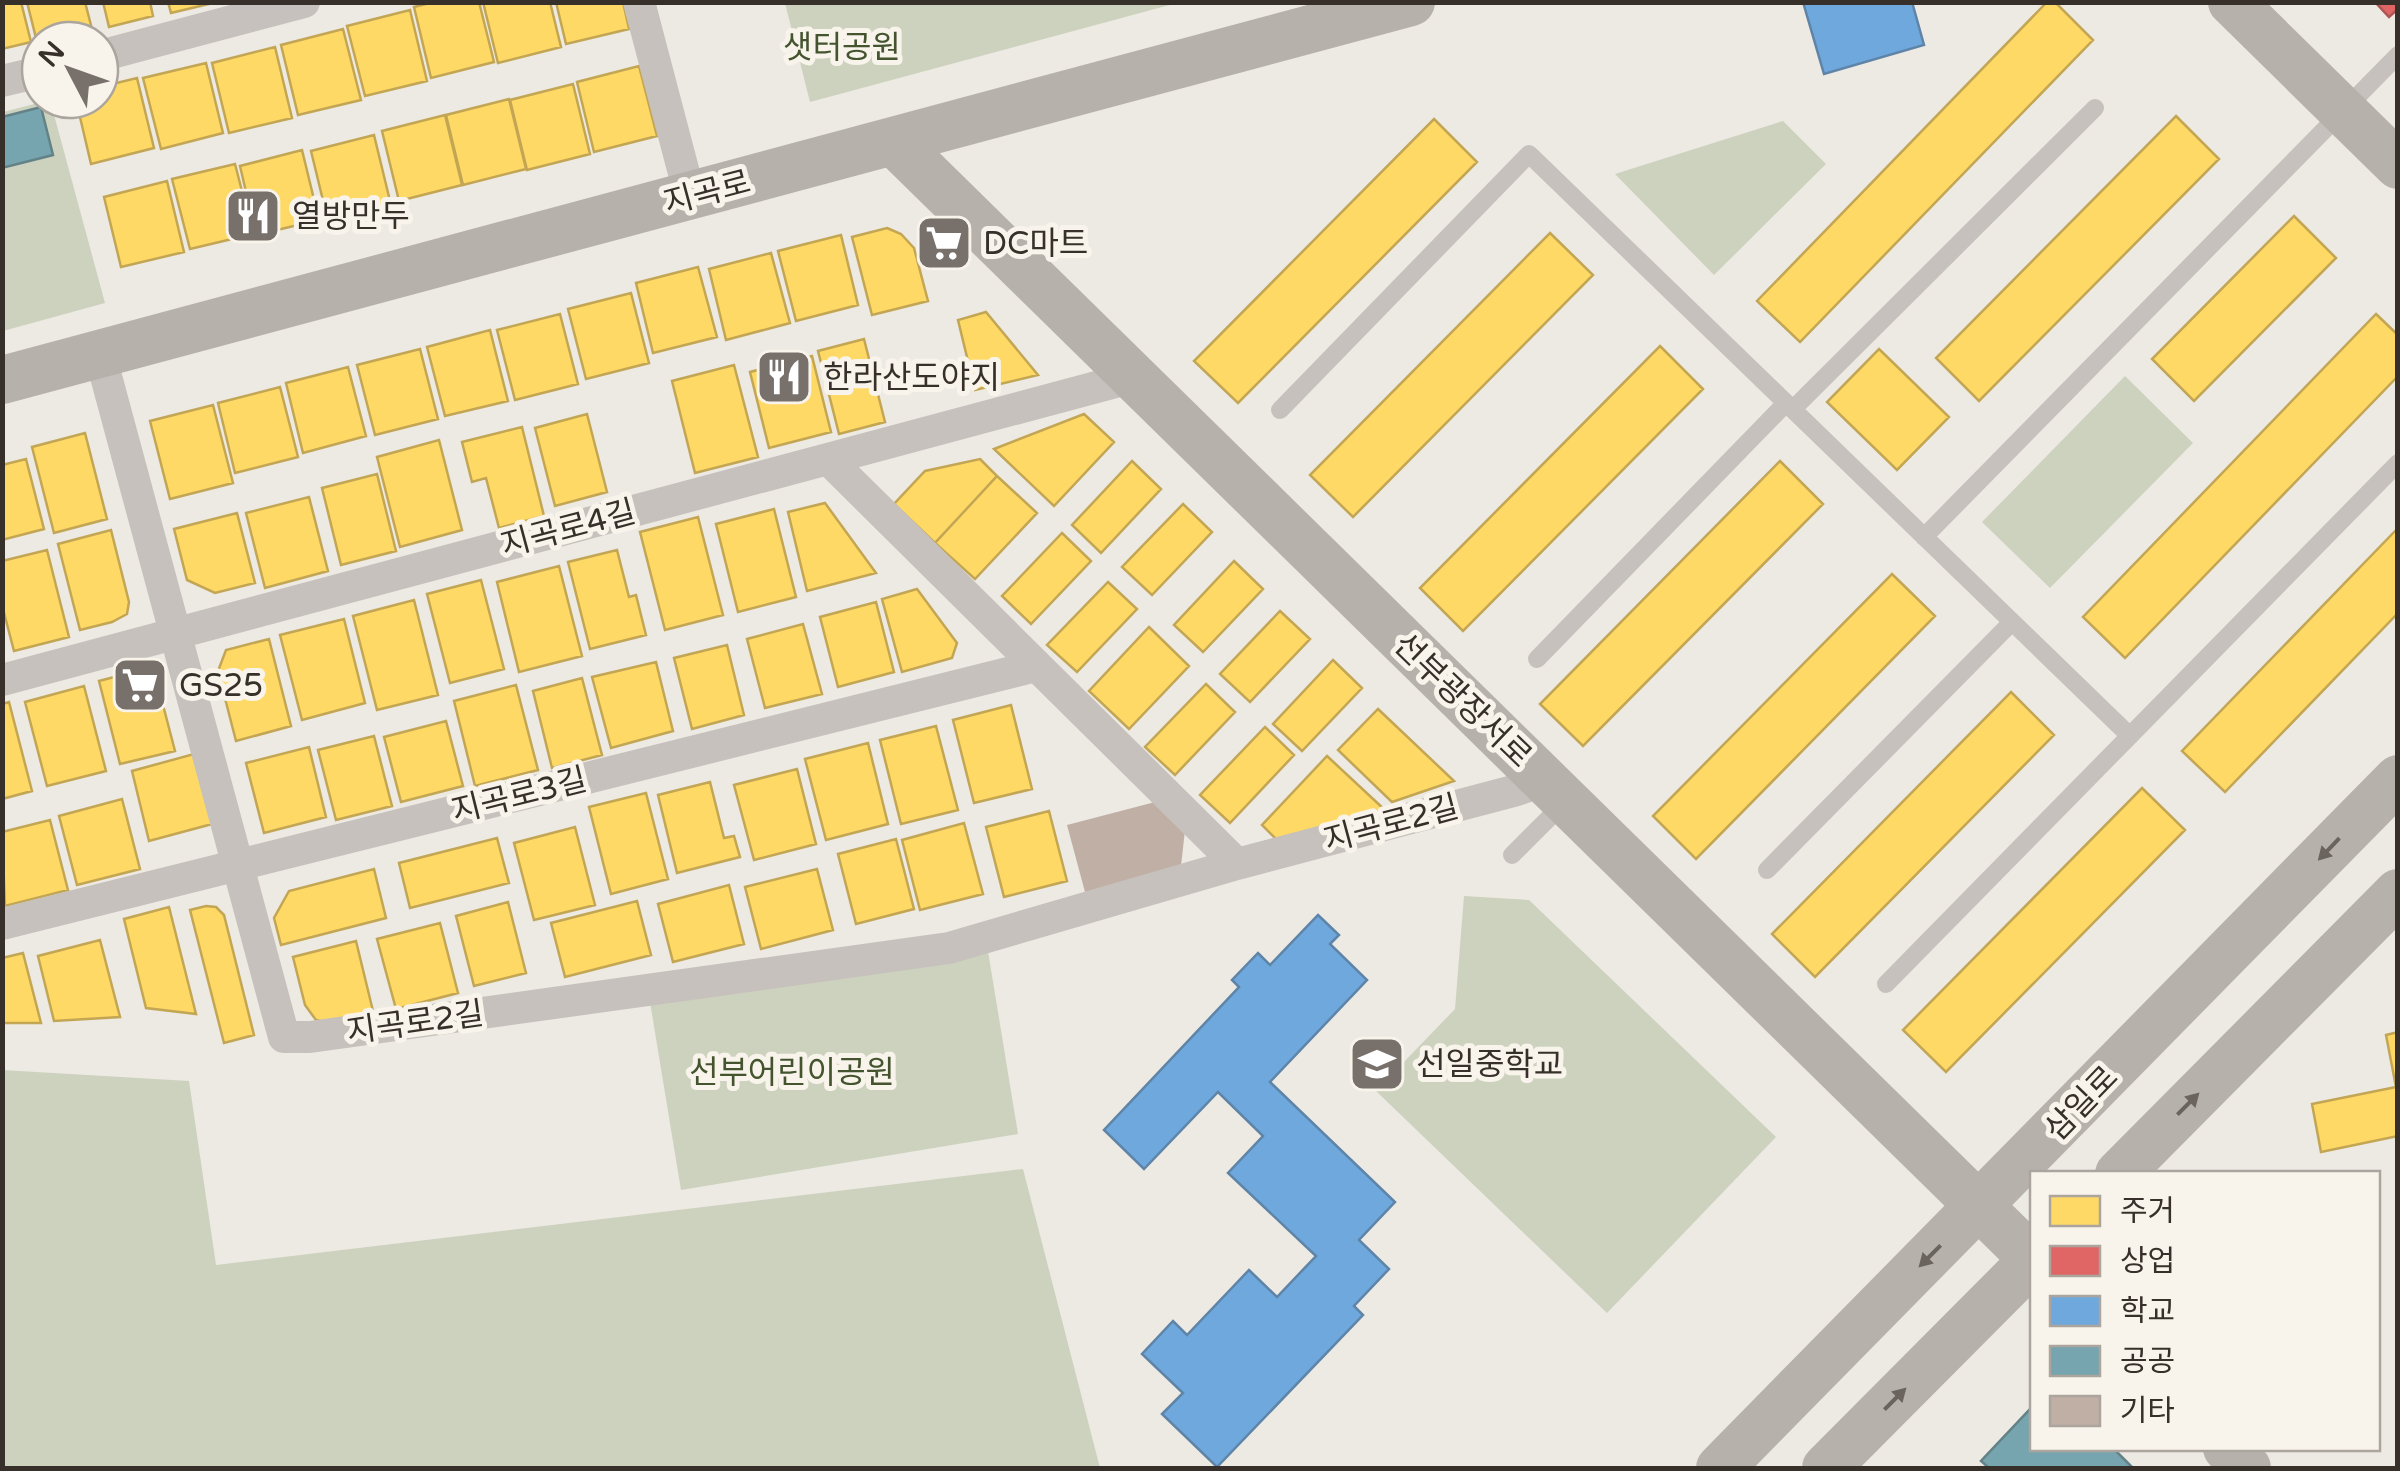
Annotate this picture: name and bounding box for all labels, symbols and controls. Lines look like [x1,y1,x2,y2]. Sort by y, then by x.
north arrow [20,20,120,120]
park label: 샛터공원 [783,29,901,67]
text: N [32,35,72,74]
street label: 지곡로 [660,163,755,223]
restaurant icon: 열방만두 [223,186,283,246]
place label: 열방만두 [292,198,410,236]
supermarket icon: DC마트 [914,213,974,273]
place label: DC마트 [983,225,1088,263]
restaurant icon: 한라산도야지 [754,347,814,407]
place label: 한라산도야지 [823,359,1000,397]
street label: 지곡로4길 [497,493,640,565]
street label: 선부광장서로 [1386,626,1539,776]
supermarket icon: GS25 [110,655,170,715]
place label: GS25 [179,667,263,705]
street label: 지곡로3길 [448,761,591,831]
street label: 지곡로2길 [1320,788,1463,860]
one-way arrow [2318,836,2342,860]
street label: 지곡로2길 [344,995,486,1051]
school or university icon: 선일중학교 [1347,1034,1407,1094]
place label: 선일중학교 [1416,1046,1563,1084]
park label: 선부어린이공원 [689,1054,895,1092]
street label: 삼일로 [2037,1059,2126,1149]
one-way arrow [2175,1093,2199,1117]
legend [2030,1171,2380,1451]
text: 주거 [2120,1193,2175,1230]
one-way arrow [1919,1243,1943,1267]
text: 상업 [2120,1243,2175,1280]
text: 학교 [2120,1293,2175,1330]
text: 공공 [2120,1343,2175,1380]
one-way arrow [1883,1388,1906,1412]
text: 기타 [2120,1393,2175,1430]

